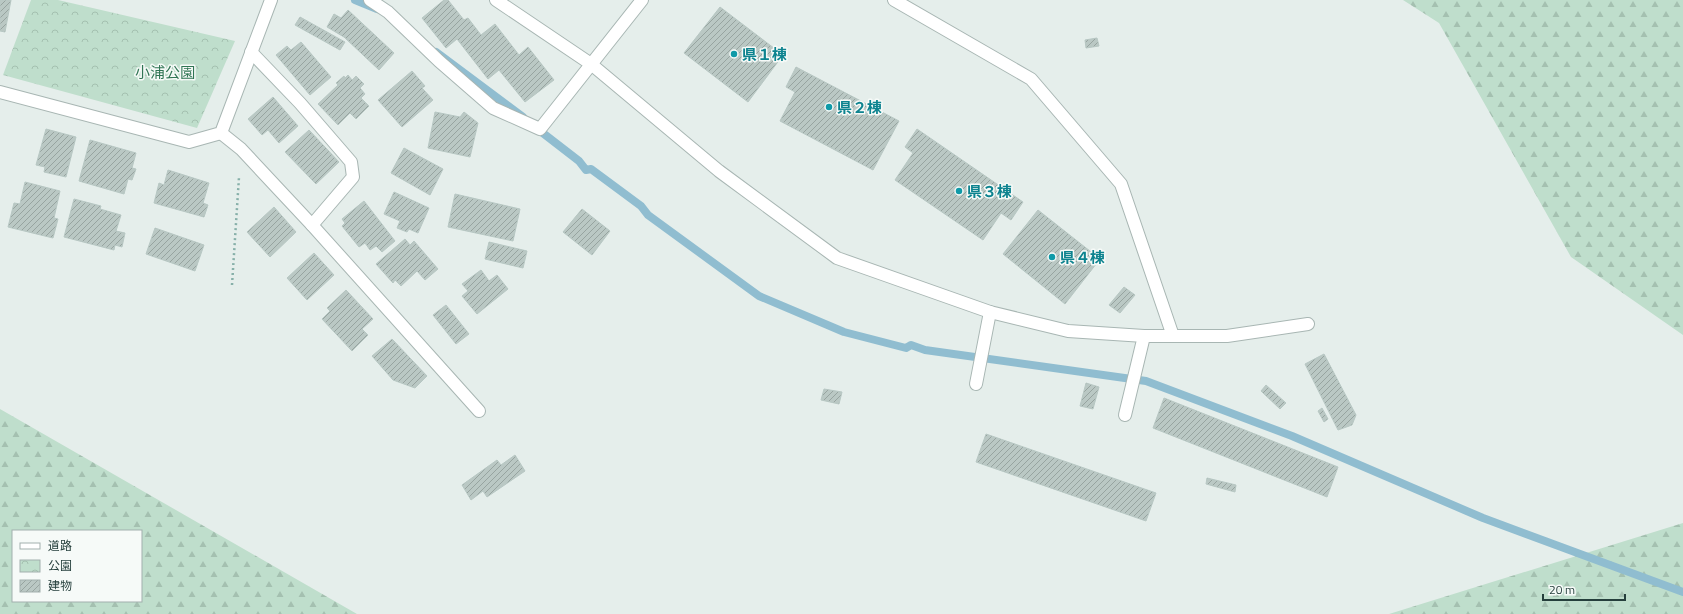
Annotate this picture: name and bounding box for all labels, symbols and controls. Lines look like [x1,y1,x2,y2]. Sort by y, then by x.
place label: 県１棟 [742,43,787,66]
marker: 県１棟 [729,49,739,59]
park label: 小浦公園 [135,61,195,84]
place label: 県２棟 [837,96,882,119]
marker: 県２棟 [824,102,834,112]
place label: 県３棟 [967,180,1012,203]
marker: 県３棟 [954,186,964,196]
place label: 県４棟 [1060,246,1105,269]
marker: 県４棟 [1047,252,1057,262]
legend [12,530,142,602]
text: 道路 [48,536,72,555]
text: 公園 [48,556,72,575]
text: 建物 [48,576,72,595]
scale bar [1543,576,1625,602]
text: 20 m [1549,580,1575,599]

